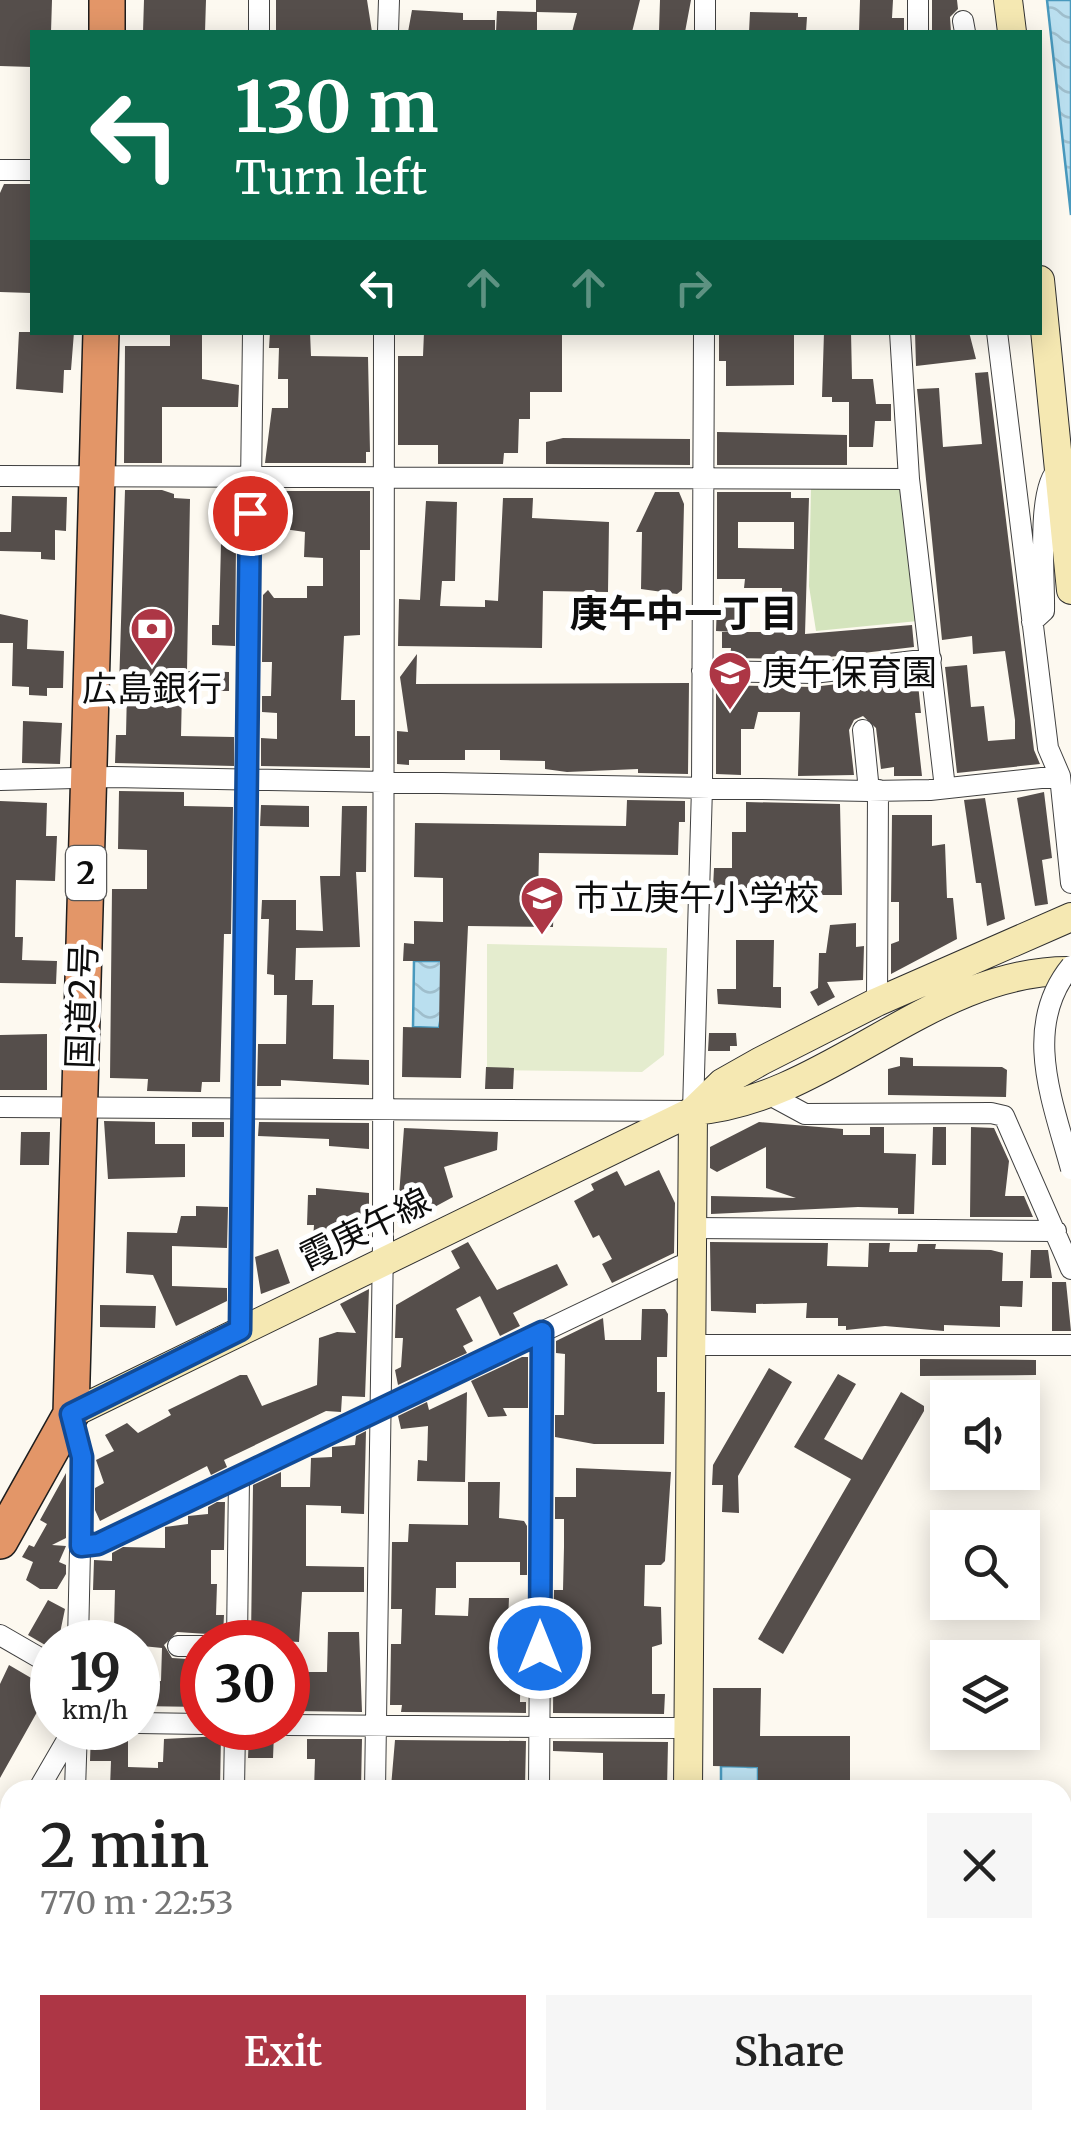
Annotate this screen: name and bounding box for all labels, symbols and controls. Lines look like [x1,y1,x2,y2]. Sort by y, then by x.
text: 130 m [235,63,439,151]
icon: left [70,70,200,200]
text: Turn left [235,150,427,206]
icon: left [351,260,406,315]
icon: ahead [456,260,511,315]
icon: ahead [561,260,616,315]
icon: right [666,260,721,315]
pin [208,471,293,556]
icon: arrive [223,486,278,541]
district label: 庚午中一丁目 [570,590,798,637]
bank icon: 広島銀行 [129,606,175,667]
school or university icon: 庚午保育園 [707,650,753,711]
place label: 庚午保育園 [762,651,937,695]
place label: 広島銀行 [82,667,222,711]
road number: 2 [66,846,106,900]
school or university icon: 市立庚午小学校 [519,875,565,936]
place label: 市立庚午小学校 [574,876,819,920]
street label: 国道2号 [58,942,106,1070]
street label: 霞庚午線 [292,1179,438,1279]
map controls [930,1380,1040,1750]
button: sound [930,1380,1040,1490]
button: search [930,1510,1040,1620]
position arrow [488,1596,592,1700]
speed limit sign: 30 [180,1620,310,1750]
button: layers [930,1640,1040,1750]
text: 19 [69,1641,121,1704]
text: km/h [62,1694,128,1726]
text: 2 min [40,1808,209,1883]
button: close [927,1813,1032,1918]
text: 770 m · 22:53 [40,1883,234,1923]
button: Exit [40,1995,526,2110]
button: Share [546,1995,1032,2110]

